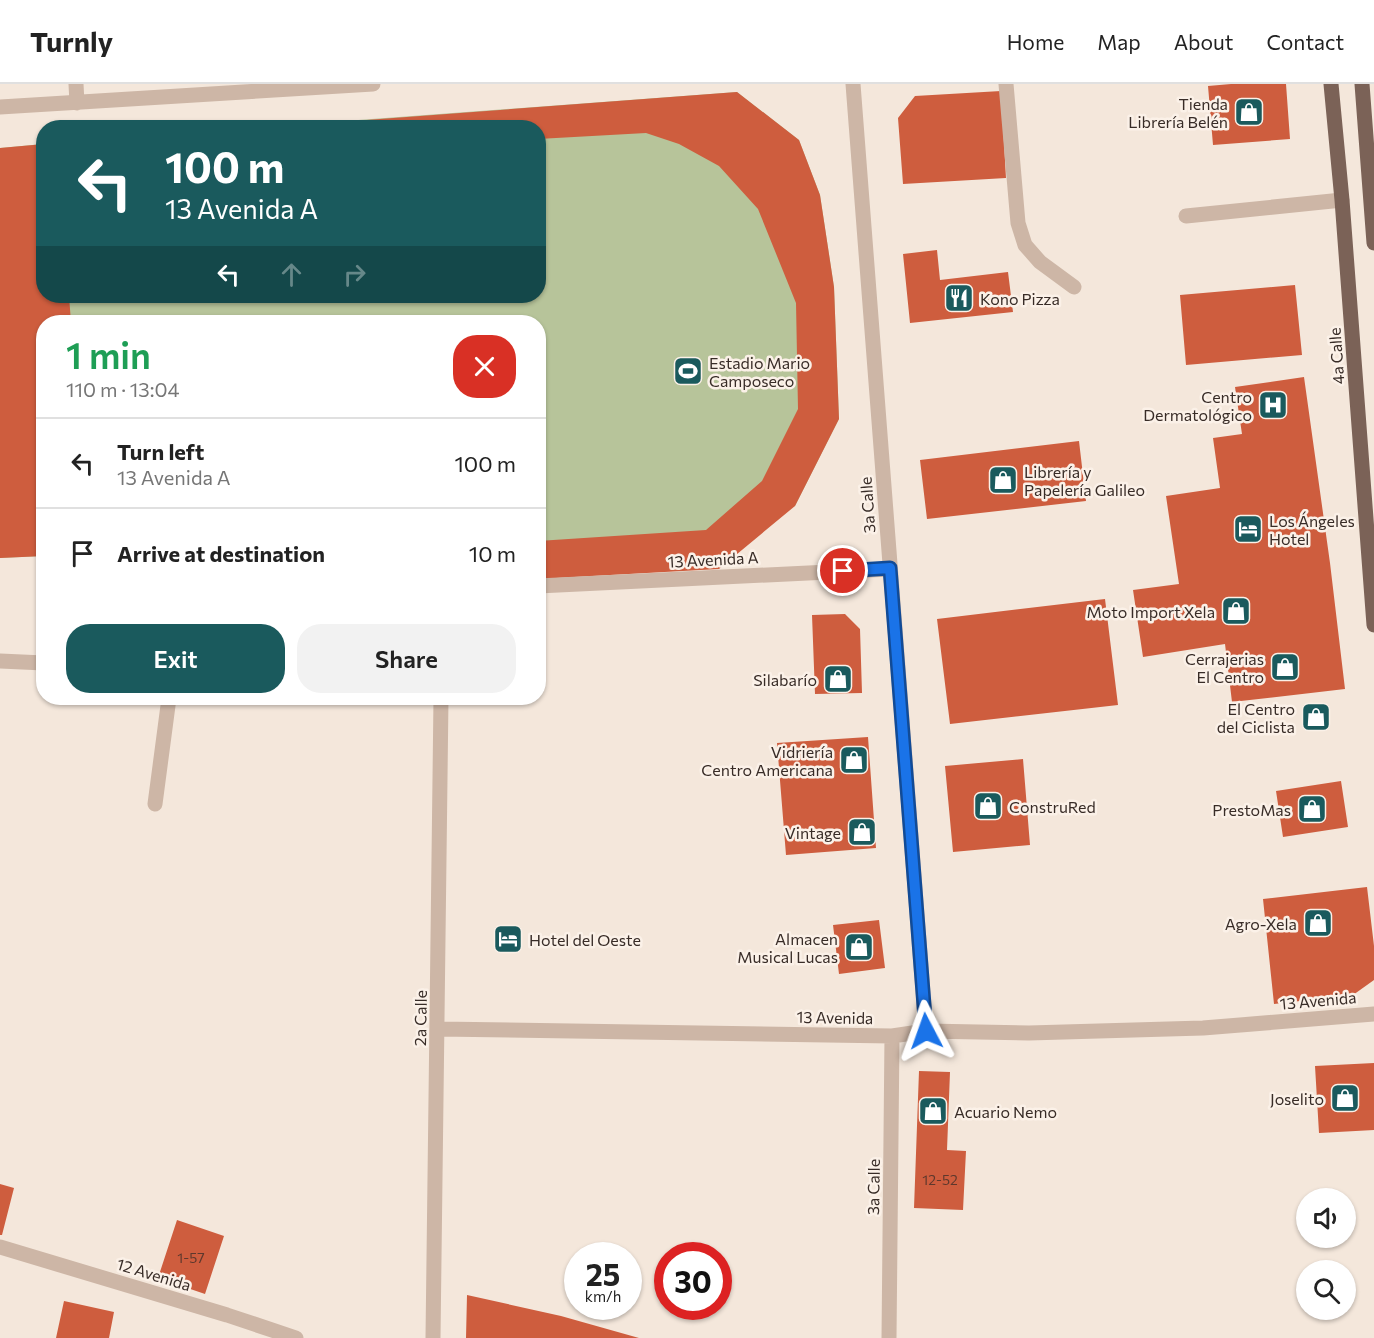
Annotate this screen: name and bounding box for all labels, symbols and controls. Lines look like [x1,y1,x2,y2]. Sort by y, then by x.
text: Turnly [30,24,113,58]
text: Home [1007,29,1064,54]
text: Map [1097,29,1141,54]
text: About [1174,29,1233,54]
text: Contact [1266,29,1344,54]
place label: Tienda Librería Belén [1128,94,1228,131]
shop icon: Tienda Librería Belén [1233,96,1265,128]
text: 100 m [165,140,285,192]
icon: left [66,144,144,222]
text: 13 Avenida A [165,192,318,225]
icon: left [212,258,245,291]
icon: ahead [275,258,308,291]
icon: right [338,258,371,291]
restaurant icon: Kono Pizza [943,282,975,314]
place label: Kono Pizza [980,289,1060,308]
street label: 4a Calle [1325,327,1347,385]
text: 1 min [66,332,151,376]
button: close [453,335,516,398]
place label: Estadio Mario Camposeco [709,353,810,390]
sports icon: Estadio Mario Camposeco [672,355,704,387]
text: 110 m · 13:04 [66,377,180,401]
place label: Centro Dermatológico [1143,387,1252,424]
hospital icon: Centro Dermatológico [1257,389,1289,421]
text: Turn left [117,438,204,465]
icon: left [66,447,99,480]
text: 100 m [454,450,516,477]
place label: Librería y Papelería Galileo [1024,462,1145,499]
shop icon: Librería y Papelería Galileo [987,464,1019,496]
text: 13 Avenida A [117,465,231,489]
street label: 3a Calle [856,476,878,534]
place label: Los Ángeles Hotel [1269,511,1355,548]
hotel icon: Los Ángeles Hotel [1232,513,1264,545]
icon: arrive [66,537,99,570]
text: Arrive at destination [117,540,325,567]
text: 10 m [469,540,516,567]
pin [817,545,868,596]
street label: 13 Avenida A [667,547,759,571]
icon: arrive [826,554,859,587]
shop icon: Moto Import Xela [1220,595,1252,627]
place label: Moto Import Xela [1087,602,1215,621]
button: Exit [66,624,285,693]
button: Share [297,624,516,693]
place label: Cerrajerias El Centro [1185,649,1264,686]
shop icon: Cerrajerias El Centro [1269,651,1301,683]
shop icon: Silabarío [822,663,854,695]
place label: Silabarío [753,670,817,689]
place label: El Centro del Ciclista [1217,699,1295,736]
shop icon: El Centro del Ciclista [1300,701,1332,733]
place label: Vidriería Centro Americana [701,742,833,779]
shop icon: Vidriería Centro Americana [838,744,870,776]
shop icon: ConstruRed [972,790,1004,822]
shop icon: PrestoMas [1296,793,1328,825]
place label: ConstruRed [1009,797,1096,816]
place label: PrestoMas [1212,800,1291,819]
shop icon: Vintage [846,816,878,848]
place label: Vintage [785,823,841,842]
shop icon: Agro-Xela [1302,907,1334,939]
place label: Agro-Xela [1225,914,1297,933]
hotel icon: Hotel del Oeste [492,923,524,955]
place label: Almacen Musical Lucas [737,929,838,966]
place label: Hotel del Oeste [529,930,641,949]
shop icon: Almacen Musical Lucas [843,931,875,963]
street label: 13 Avenida [1279,987,1357,1013]
street label: 2a Calle [410,990,430,1046]
position arrow [894,999,958,1063]
street label: 13 Avenida [796,1007,874,1027]
shop icon: Joselito [1329,1082,1361,1114]
place label: Joselito [1270,1089,1324,1108]
shop icon: Acuario Nemo [917,1095,949,1127]
place label: Acuario Nemo [954,1102,1057,1121]
street label: 3a Calle [863,1159,883,1215]
house number: 12-52 [922,1171,958,1188]
map controls [1296,1188,1356,1320]
button: sound [1296,1188,1356,1248]
speed limit sign: 30 [654,1242,732,1320]
house number: 1-57 [177,1249,205,1266]
street label: 12 Avenida [115,1254,193,1294]
text: 25 [586,1255,620,1292]
button: search [1296,1260,1356,1320]
text: km/h [585,1287,621,1305]

